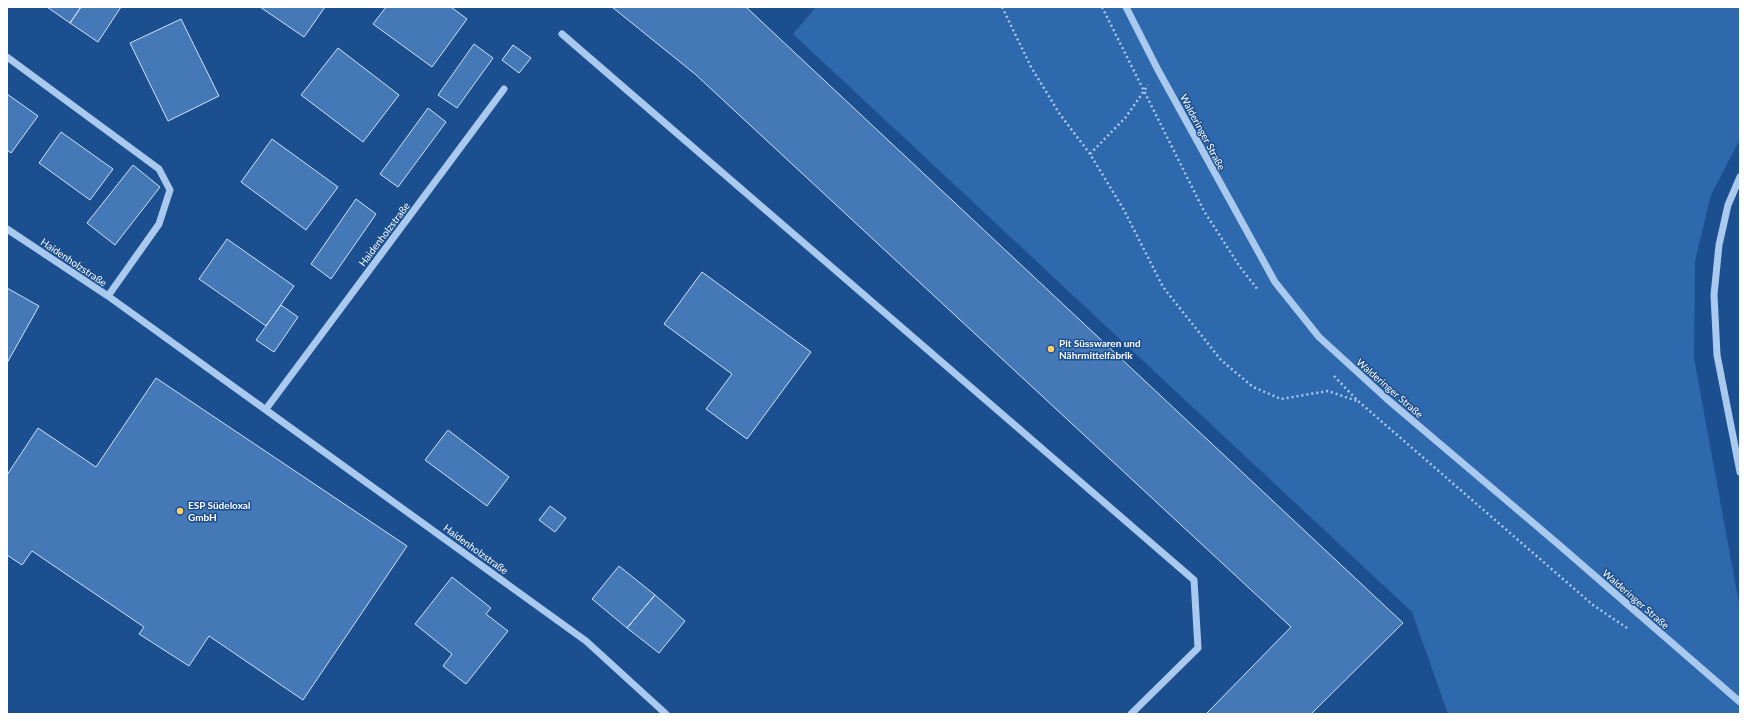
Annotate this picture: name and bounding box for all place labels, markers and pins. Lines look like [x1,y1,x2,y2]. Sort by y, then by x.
place label: Pit Süsswaren und Nährmittelfabrik [1059,337,1141,361]
marker: Pit Süsswaren und Nährmittelfabrik [1046,344,1056,354]
place label: ESP Südeloxal GmbH [188,499,250,523]
marker: ESP Südeloxal GmbH [175,506,185,516]

